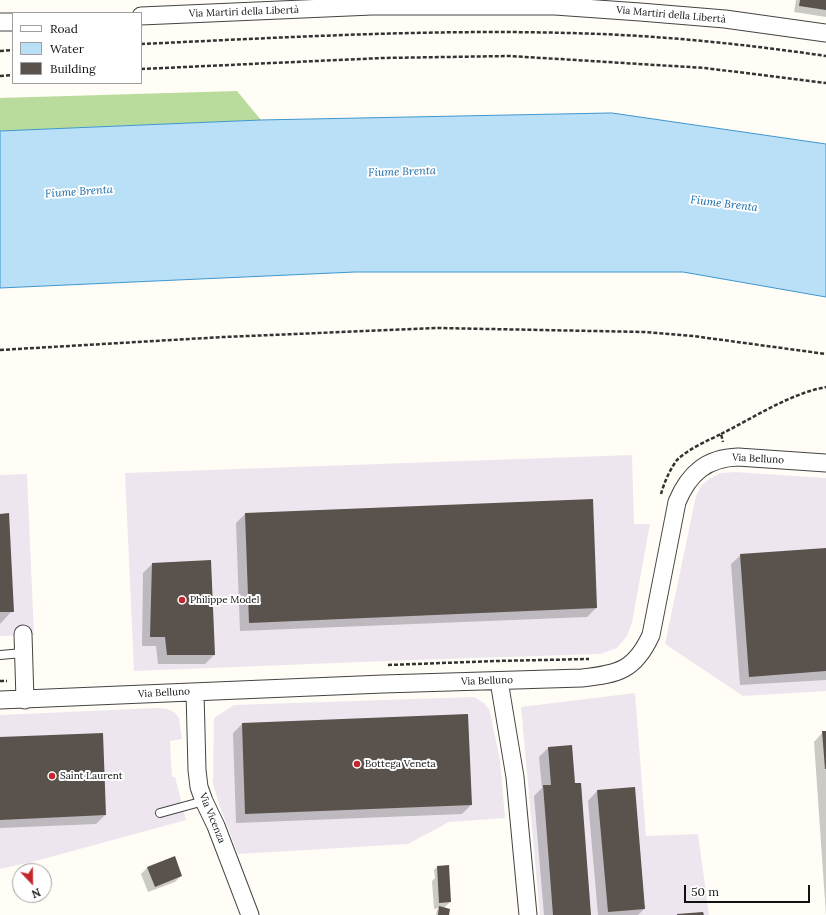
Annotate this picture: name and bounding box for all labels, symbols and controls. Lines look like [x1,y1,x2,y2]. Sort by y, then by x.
street label: Via Martiri della Libertà [189,4,299,20]
street label: Via Martiri della Libertà [616,4,726,26]
legend [12,12,142,84]
text: Road [50,21,78,36]
text: Water [50,41,84,56]
text: Building [50,61,96,76]
water label: Fiume Brenta [368,164,436,180]
water label: Fiume Brenta [45,183,113,201]
water label: Fiume Brenta [690,193,758,215]
street label: Via Belluno [732,452,784,466]
place label: Philippe Model [190,594,259,606]
marker: Philippe Model [177,595,187,605]
street label: Via Belluno [461,674,513,688]
street label: Via Belluno [138,686,190,700]
place label: Bottega Veneta [365,758,436,770]
marker: Bottega Veneta [352,759,362,769]
place label: Saint Laurent [60,770,123,782]
marker: Saint Laurent [47,771,57,781]
street label: Via Vicenza [196,791,228,845]
north arrow [12,863,52,903]
scale bar [686,877,812,903]
text: 50 m [691,884,719,899]
text: N [30,885,43,901]

